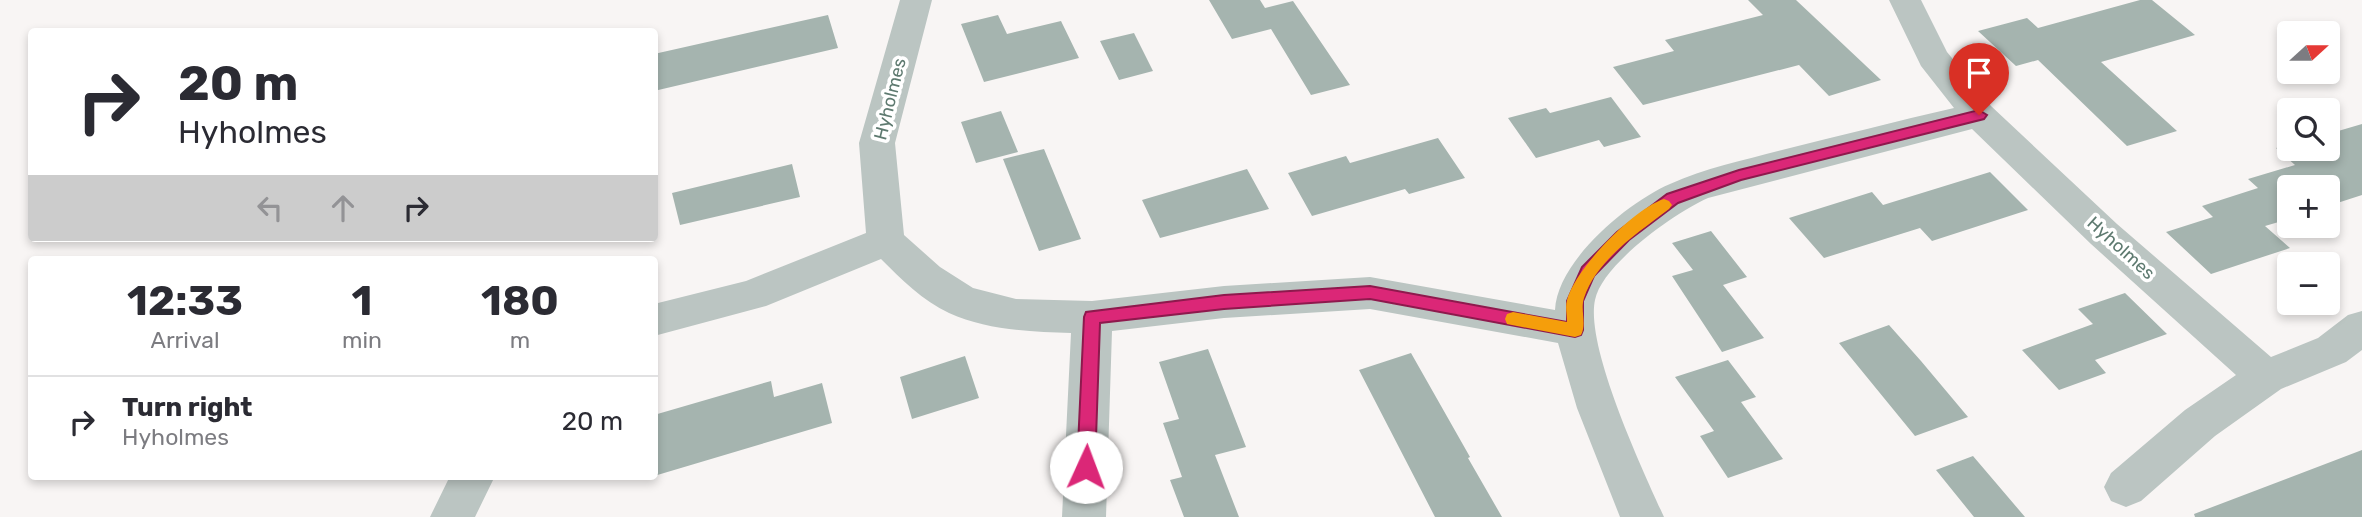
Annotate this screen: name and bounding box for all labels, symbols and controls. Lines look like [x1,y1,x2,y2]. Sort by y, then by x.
north arrow [2277,21,2340,84]
map controls [2277,21,2340,315]
pin [1949,43,2009,115]
text: 20 m [178,54,299,112]
icon: arrive [1960,54,1998,92]
icon: right [63,56,154,147]
street label: Hyholmes [869,56,911,142]
button: search [2277,98,2340,161]
text: Hyholmes [178,113,327,151]
button: + [2277,175,2340,238]
icon: left [251,189,289,227]
icon: ahead [324,189,362,227]
icon: right [397,189,435,227]
street label: Hyholmes [2083,212,2159,284]
button: − [2277,252,2340,315]
text: 12:33 [127,276,243,326]
text: 1 [352,276,372,326]
text: 180 [481,276,559,326]
text: Arrival [150,326,220,354]
text: min [342,326,382,354]
text: m [510,326,530,354]
text: Turn right [122,392,252,423]
icon: right [63,403,101,441]
text: 20 m [562,406,623,437]
text: Hyholmes [122,423,229,451]
position arrow [1049,430,1123,504]

